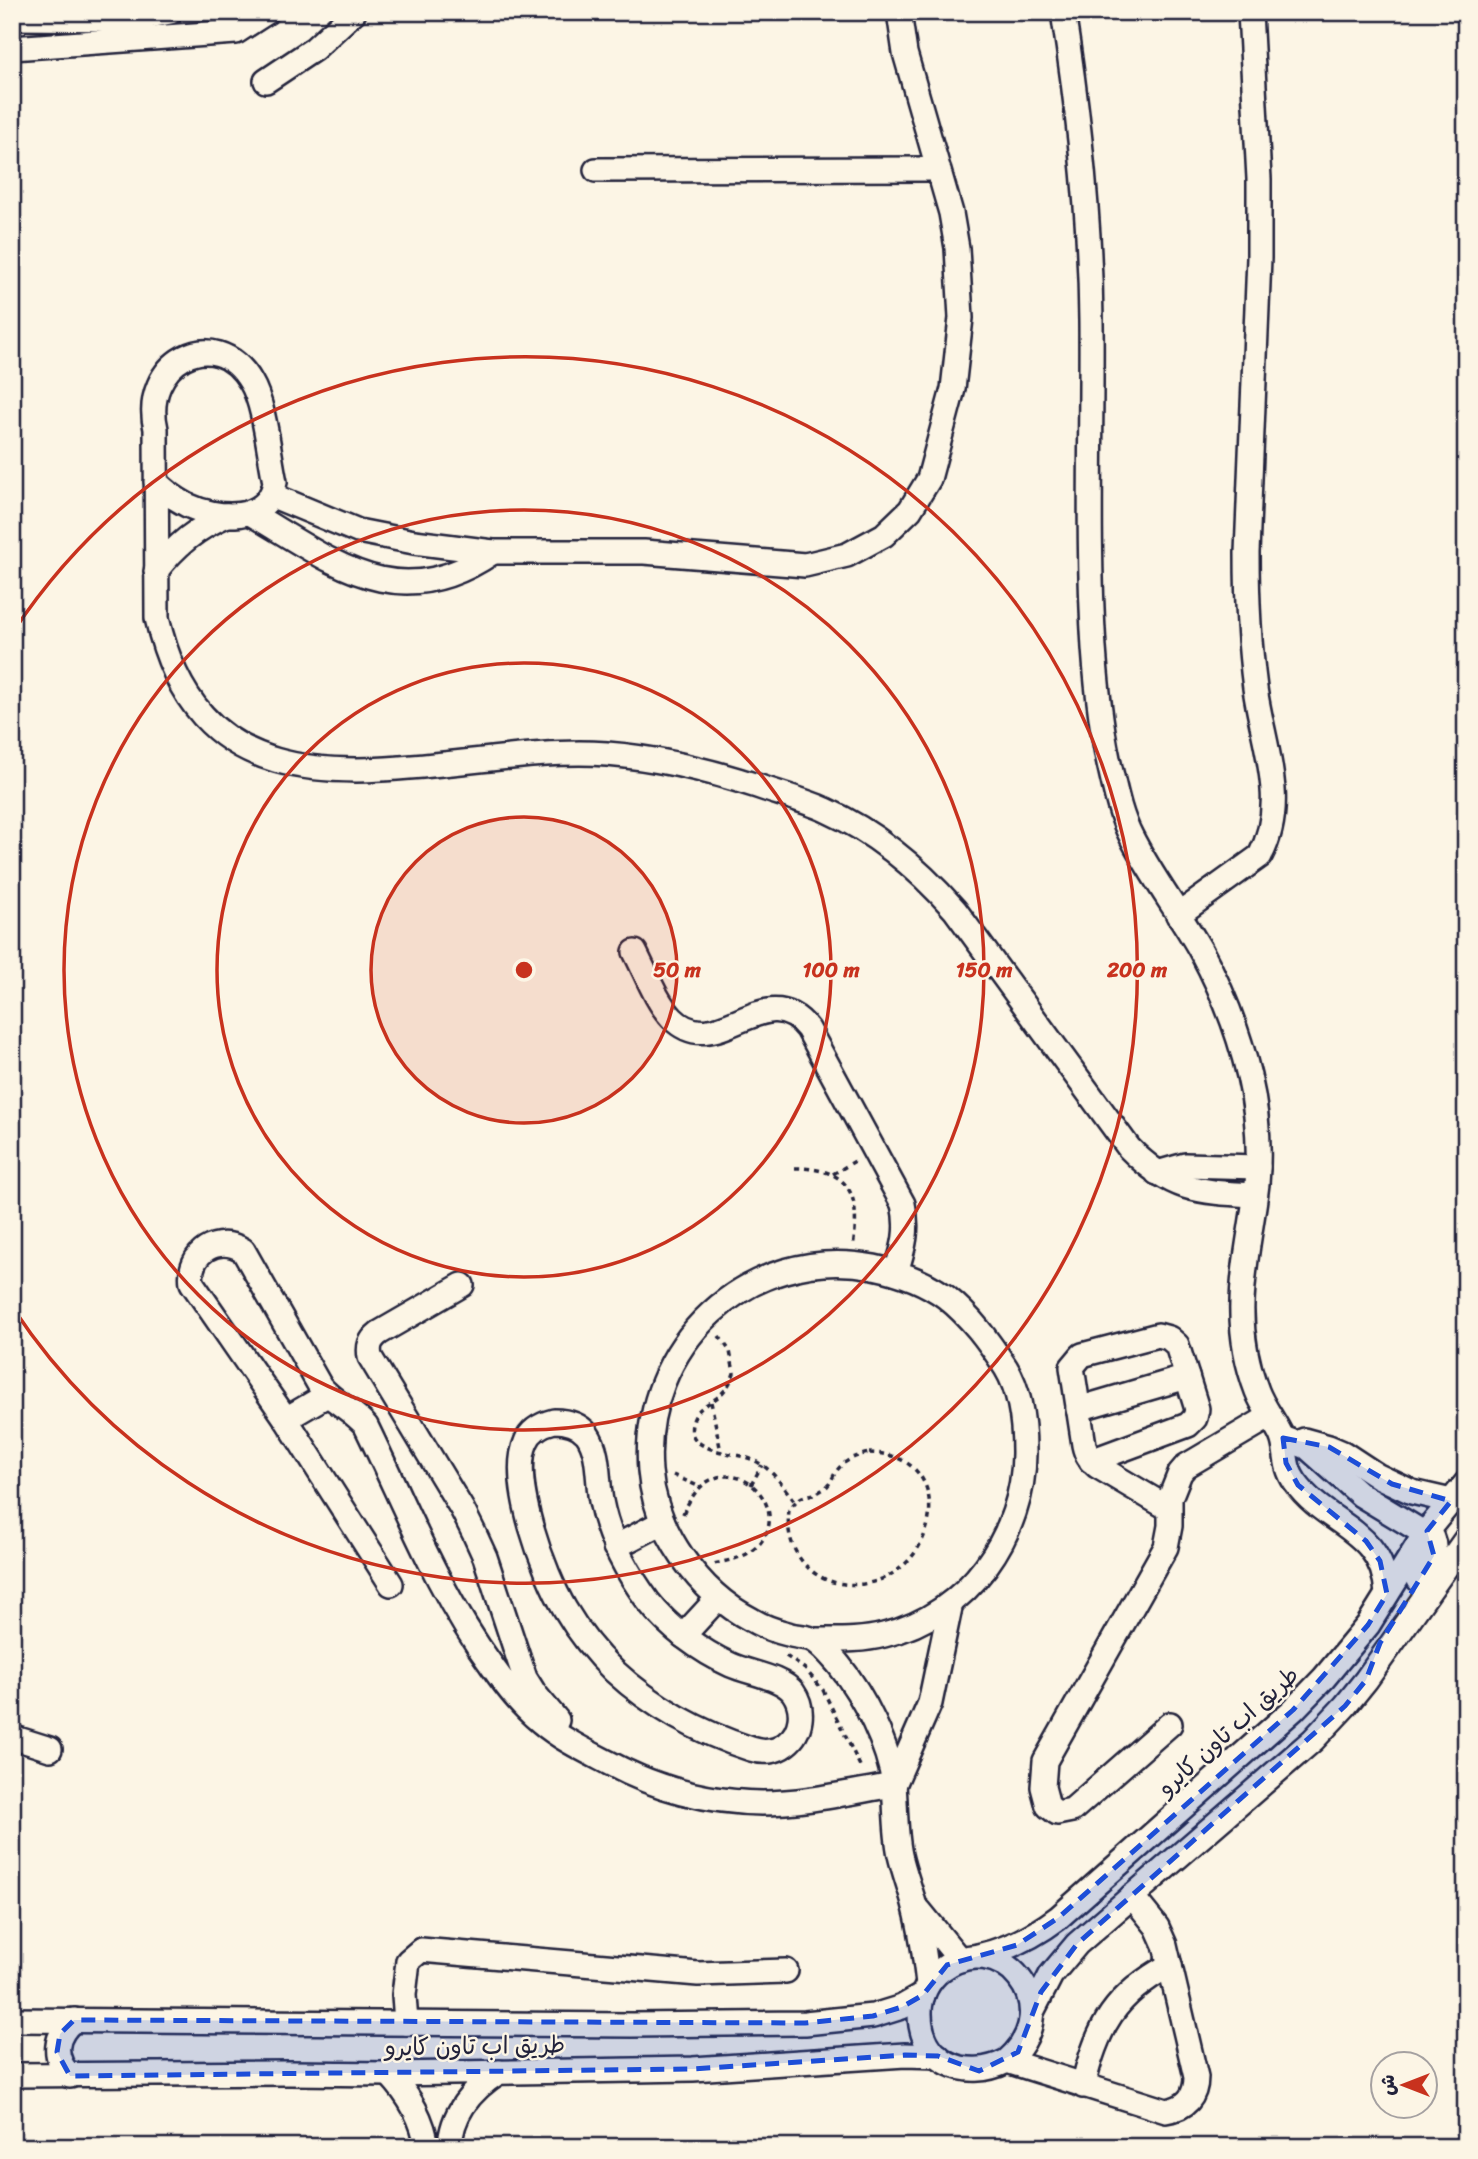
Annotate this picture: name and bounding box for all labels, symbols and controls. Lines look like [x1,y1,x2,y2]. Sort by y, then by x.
text: 50 m [653,951,702,989]
text: 100 m [802,951,860,989]
text: 150 m [956,951,1013,989]
text: 200 m [1106,951,1168,989]
centre of rings [512,958,536,982]
street label: طريق اب تاون كايرو [1145,1655,1309,1808]
street label: طريق اب تاون كايرو [383,2023,565,2069]
north arrow [1370,2050,1440,2120]
text: ش [1371,2074,1404,2095]

